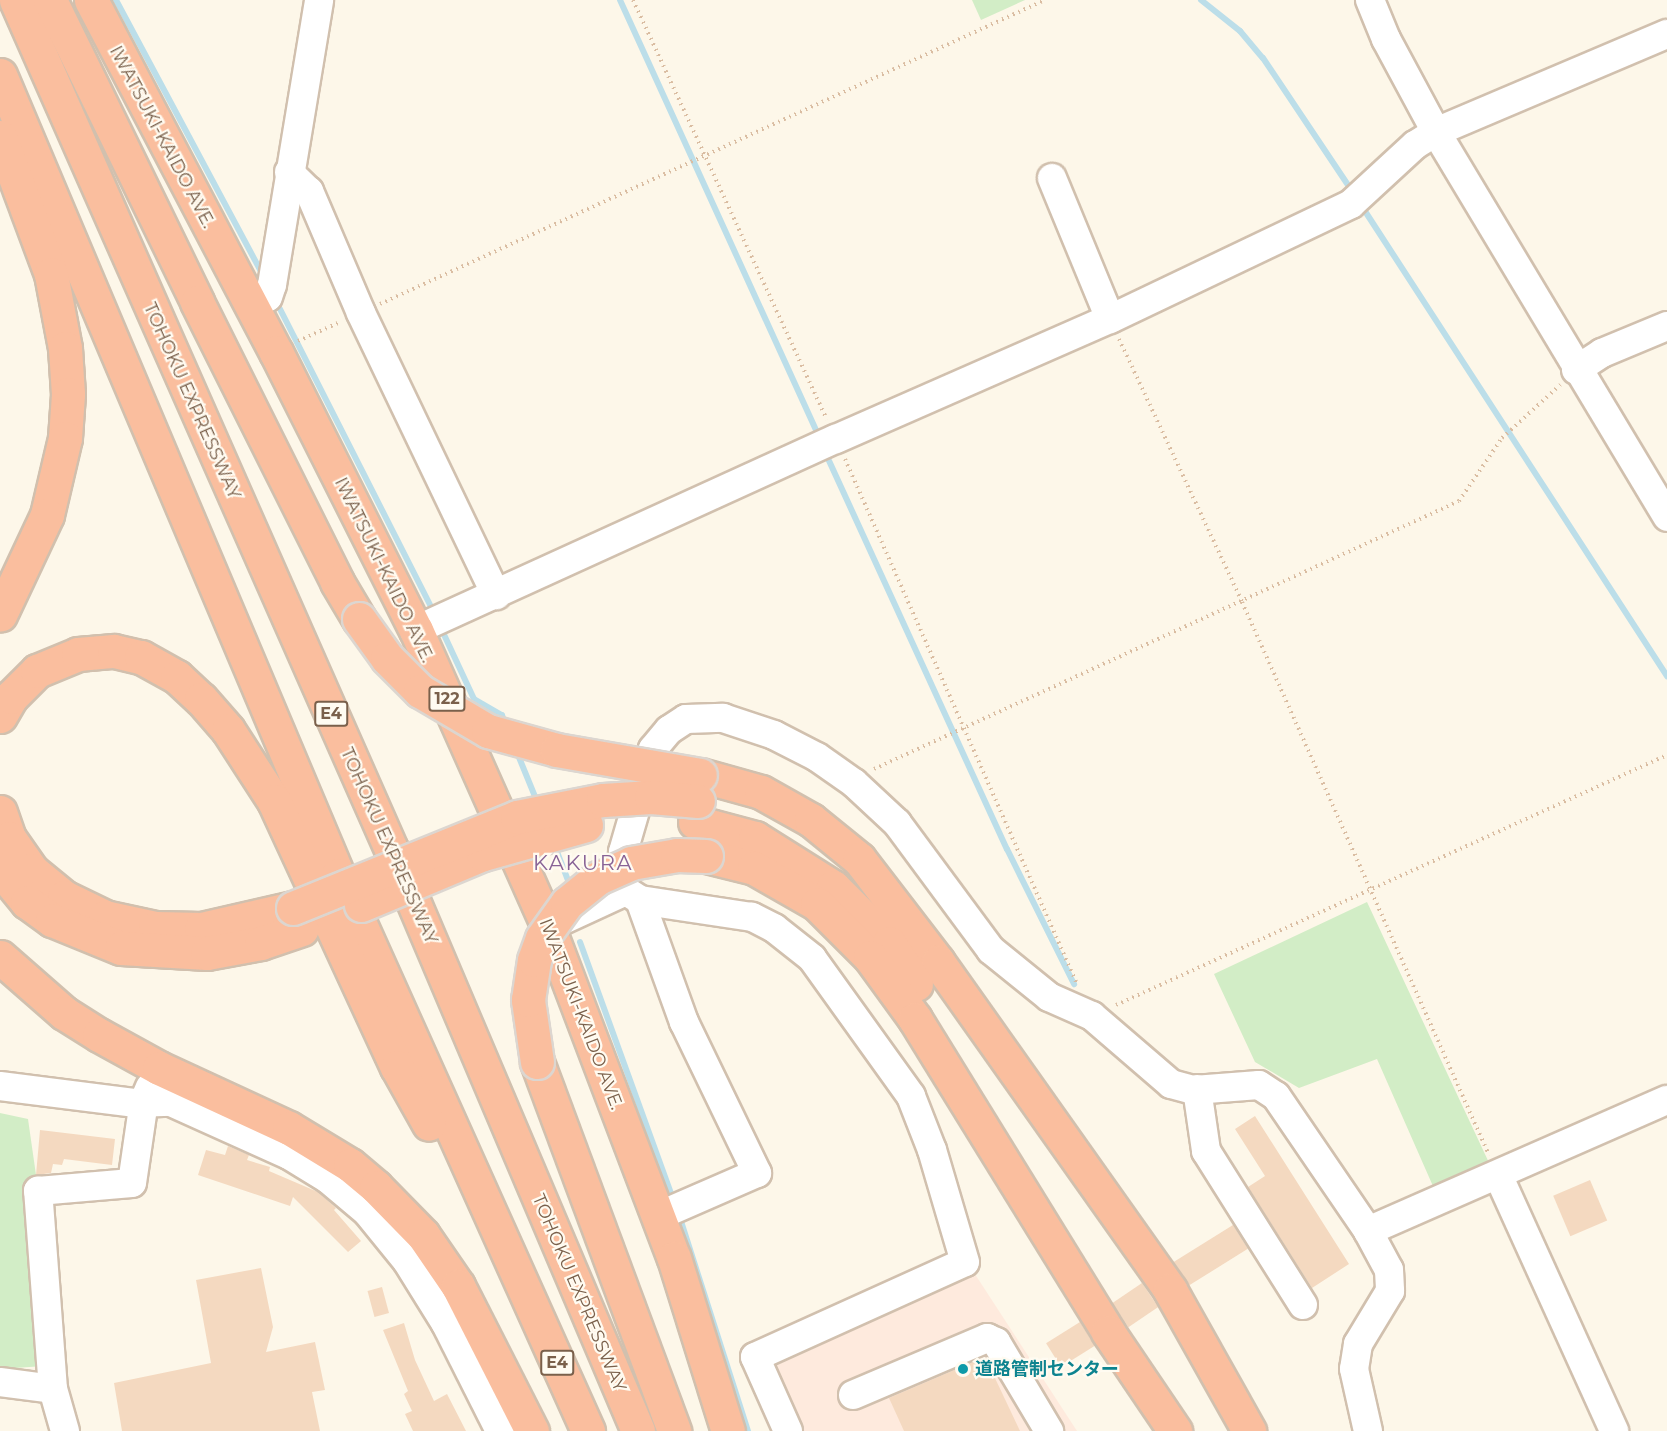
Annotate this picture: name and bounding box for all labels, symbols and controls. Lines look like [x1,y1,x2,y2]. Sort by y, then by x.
street label: IWATSUKI-KAIDO AVE. [105,42,219,232]
street label: TOHOKU EXPRESSWAY [139,299,245,503]
street label: IWATSUKI-KAIDO AVE. [330,474,438,666]
road number: 122 [428,686,466,712]
road number: E4 [313,701,349,727]
street label: TOHOKU EXPRESSWAY [336,744,442,948]
district label: KAKURA [533,850,633,876]
street label: IWATSUKI-KAIDO AVE. [534,915,628,1113]
street label: TOHOKU EXPRESSWAY [528,1191,630,1395]
road number: E4 [539,1350,575,1376]
place label: 道路管制センター [975,1358,1119,1380]
marker: 道路管制センター [956,1362,970,1376]

